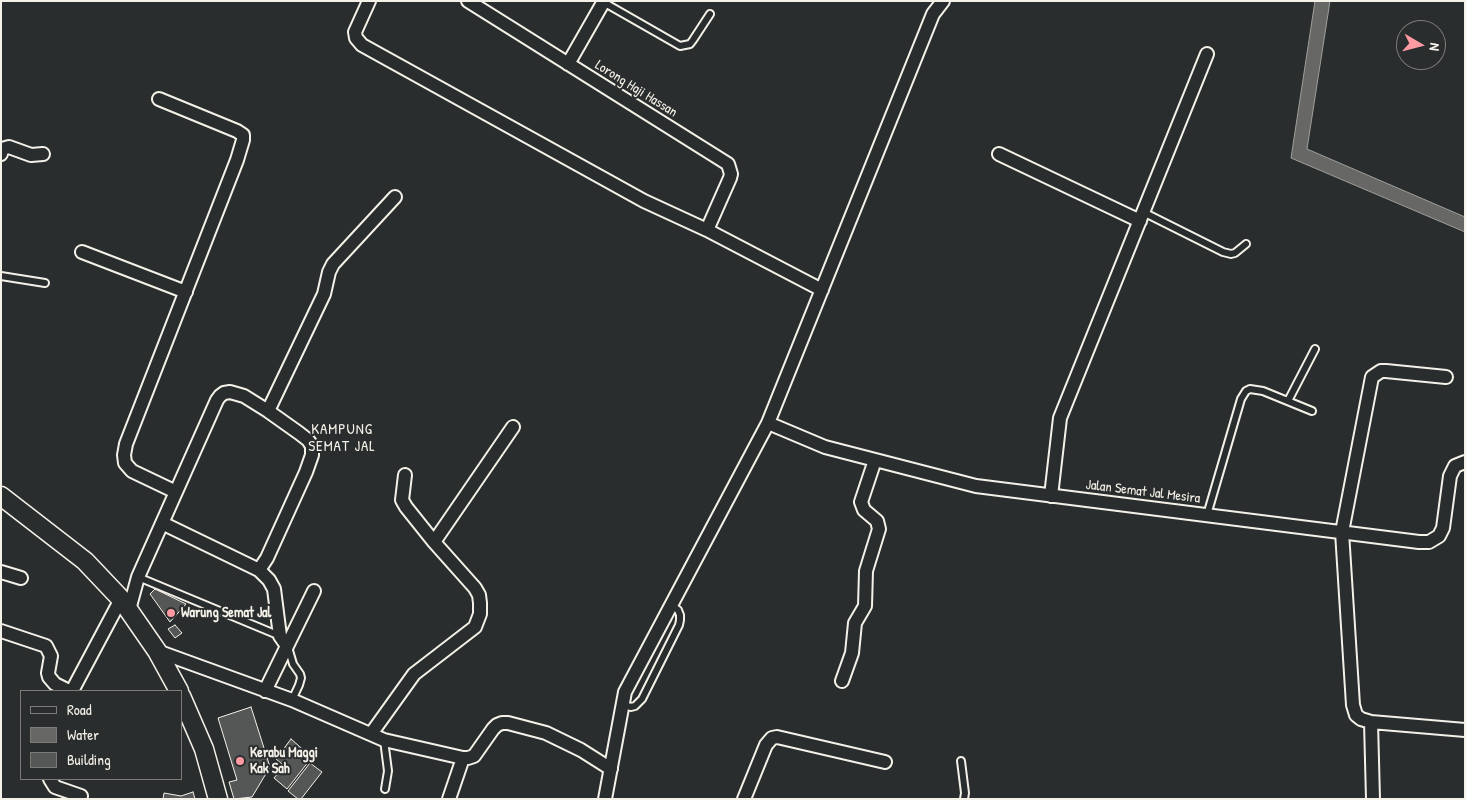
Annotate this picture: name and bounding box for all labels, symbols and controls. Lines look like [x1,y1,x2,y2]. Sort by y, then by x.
north arrow [1396,20,1446,70]
text: N [1425,42,1445,52]
street label: Lorong Haji Hassan [592,57,680,121]
district label: KAMPUNG SEMAT JAL [307,421,377,456]
street label: Jalan Semat Jal Mesira [1085,477,1201,507]
place label: Warung Semat Jal [181,605,271,621]
marker: Warung Semat Jal [165,607,177,619]
legend [20,690,182,780]
text: Road [67,699,92,720]
text: Water [67,724,99,745]
place label: Kerabu Maggi Kak Sah [250,745,318,778]
text: Building [67,749,111,770]
marker: Kerabu Maggi Kak Sah [234,755,246,767]

